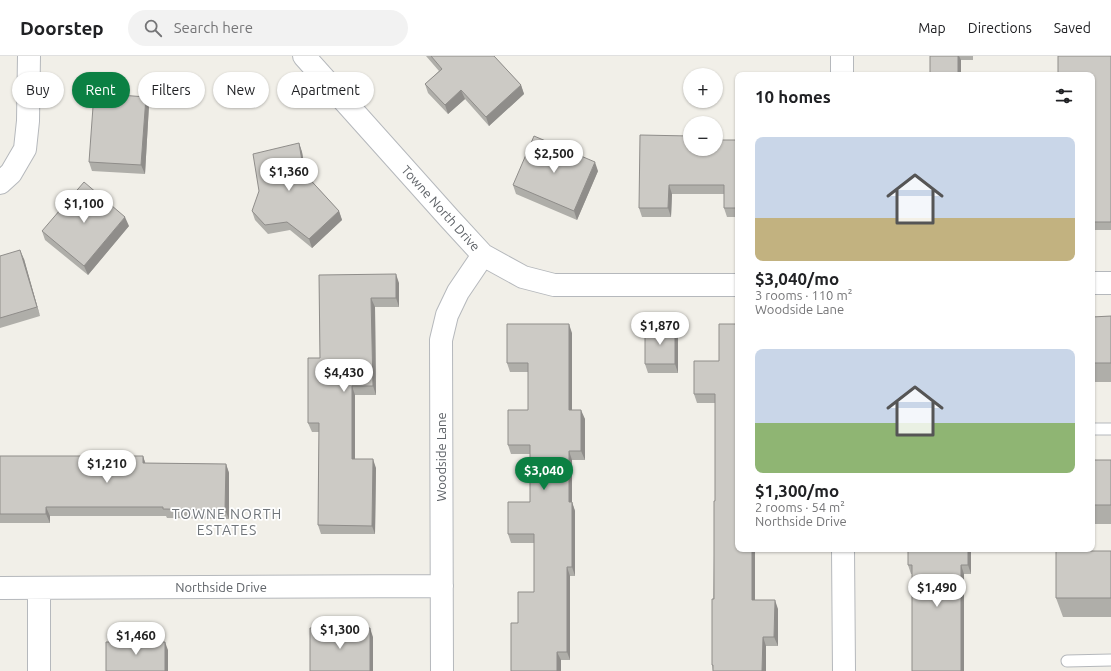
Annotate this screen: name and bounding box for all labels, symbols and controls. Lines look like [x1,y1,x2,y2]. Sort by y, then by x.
search box [128,10,408,46]
text: Doorstep [20,17,104,39]
icon: search [142,17,164,39]
text: Search here [174,19,253,36]
text: Map [918,20,946,36]
text: Directions [968,20,1032,36]
text: Saved [1054,20,1091,36]
map controls [683,68,723,156]
button: + [683,68,723,108]
chip: Buy [12,72,64,108]
chip: Rent [72,72,130,108]
chip: Filters [138,72,205,108]
chip: New [213,72,269,108]
chip: Apartment [277,72,374,108]
icon: filters [1053,85,1075,107]
text: 10 homes [755,87,831,106]
button: − [683,116,723,156]
pin: $2,500 [521,140,587,174]
text: $2,500 [534,146,574,160]
pin: $1,360 [256,158,322,192]
street label: Towne North Drive [399,162,483,254]
icon: home [879,163,951,235]
text: $1,360 [269,164,309,178]
pin: $1,100 [51,190,117,224]
text: $1,100 [64,196,104,210]
text: $3,040/mo [755,269,839,288]
text: 3 rooms · 110 m² [755,288,852,302]
text: Woodside Lane [755,302,844,316]
pin: $1,870 [627,312,693,346]
text: $1,870 [640,318,680,332]
pin: $4,430 [311,359,377,393]
text: $4,430 [324,365,364,379]
icon: home [879,375,951,447]
street label: Woodside Lane [434,412,448,502]
pin: $1,210 [74,450,140,484]
text: $1,210 [87,456,127,470]
pin: $3,040 [511,457,577,491]
text: $3,040 [524,463,564,477]
text: $1,300/mo [755,481,839,500]
text: 2 rooms · 54 m² [755,500,845,514]
district label: TOWNE NORTH ESTATES [172,506,282,538]
text: Northside Drive [755,514,847,528]
pin: $1,490 [904,574,970,608]
street label: Northside Drive [175,580,267,594]
text: $1,490 [917,580,957,594]
pin: $1,300 [307,616,373,650]
pin: $1,460 [103,622,169,656]
text: $1,300 [320,622,360,636]
text: $1,460 [116,628,156,642]

